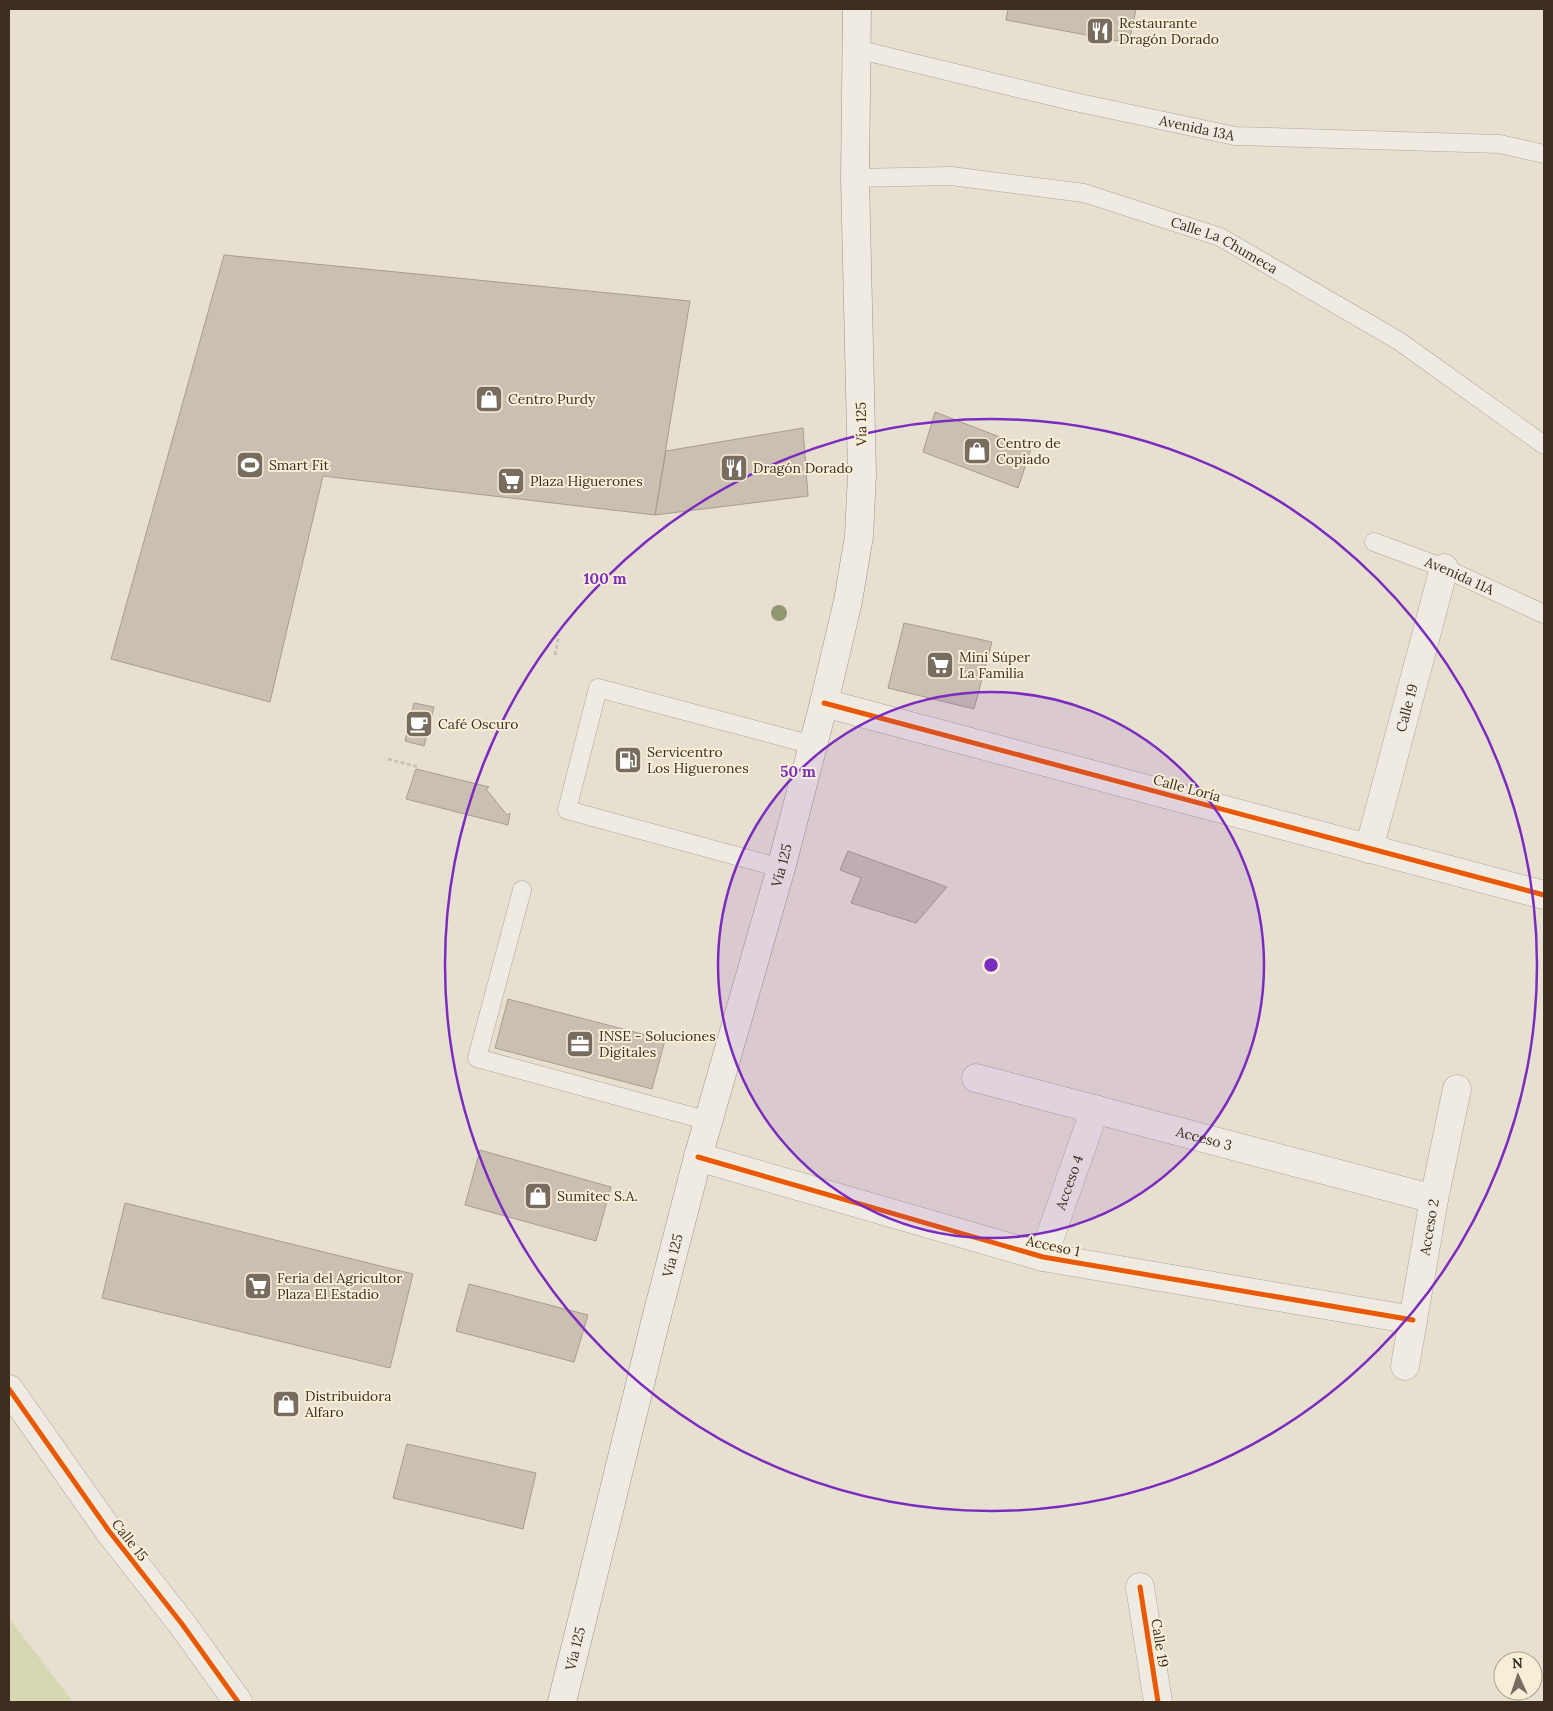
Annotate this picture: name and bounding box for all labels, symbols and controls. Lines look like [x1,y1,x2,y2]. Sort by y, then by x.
place label: Restaurante Dragón Dorado [1119,14,1219,48]
restaurant icon: Restaurante Dragón Dorado [1085,16,1115,46]
street label: Avenida 13A [1157,111,1236,145]
street label: Calle La Chumeca [1168,213,1281,278]
shop icon: Centro Purdy [474,384,504,414]
place label: Centro Purdy [508,390,596,408]
street label: Vía 125 [852,402,870,447]
place label: Centro de Copiado [996,434,1061,468]
shop icon: Centro de Copiado [962,436,992,466]
sports icon: Smart Fit [235,450,265,480]
restaurant icon: Dragón Dorado [719,453,749,483]
place label: Smart Fit [269,456,330,474]
place label: Dragón Dorado [753,459,853,477]
supermarket icon: Plaza Higuerones [496,466,526,496]
place label: Plaza Higuerones [530,472,643,490]
street label: Avenida 11A [1422,552,1497,599]
text: 100 m [584,569,627,588]
place label: Mini Súper La Familia [959,648,1030,682]
supermarket icon: Mini Súper La Familia [925,650,955,680]
street label: Calle 19 [1392,682,1422,734]
cafe icon: Café Oscuro [404,709,434,739]
place label: Café Oscuro [438,715,519,733]
place label: Servicentro Los Higuerones [647,743,749,777]
fuel station icon: Servicentro Los Higuerones [613,745,643,775]
text: 50 m [780,762,816,781]
street label: Calle Loría [1151,770,1223,806]
street label: Vía 125 [767,842,796,890]
centre of rings [982,956,1000,974]
place label: INSE - Soluciones Digitales [599,1027,716,1061]
office icon: INSE - Soluciones Digitales [565,1029,595,1059]
street label: Acceso 3 [1173,1122,1234,1154]
street label: Acceso 4 [1051,1152,1087,1213]
shop icon: Sumitec S.A. [523,1181,553,1211]
place label: Sumitec S.A. [557,1187,638,1205]
street label: Acceso 2 [1415,1197,1443,1258]
street label: Acceso 1 [1023,1231,1082,1260]
street label: Vía 125 [658,1232,687,1280]
place label: Feria del Agricultor Plaza El Estadio [277,1269,402,1303]
supermarket icon: Feria del Agricultor Plaza El Estadio [243,1271,273,1301]
place label: Distribuidora Alfaro [304,1387,391,1421]
shop icon: Distribuidora Alfaro [271,1389,301,1419]
street label: Calle 15 [108,1515,152,1565]
street label: Calle 19 [1147,1617,1173,1669]
street label: Vía 125 [561,1625,589,1673]
north arrow [1493,1651,1543,1701]
text: N [1511,1654,1523,1672]

